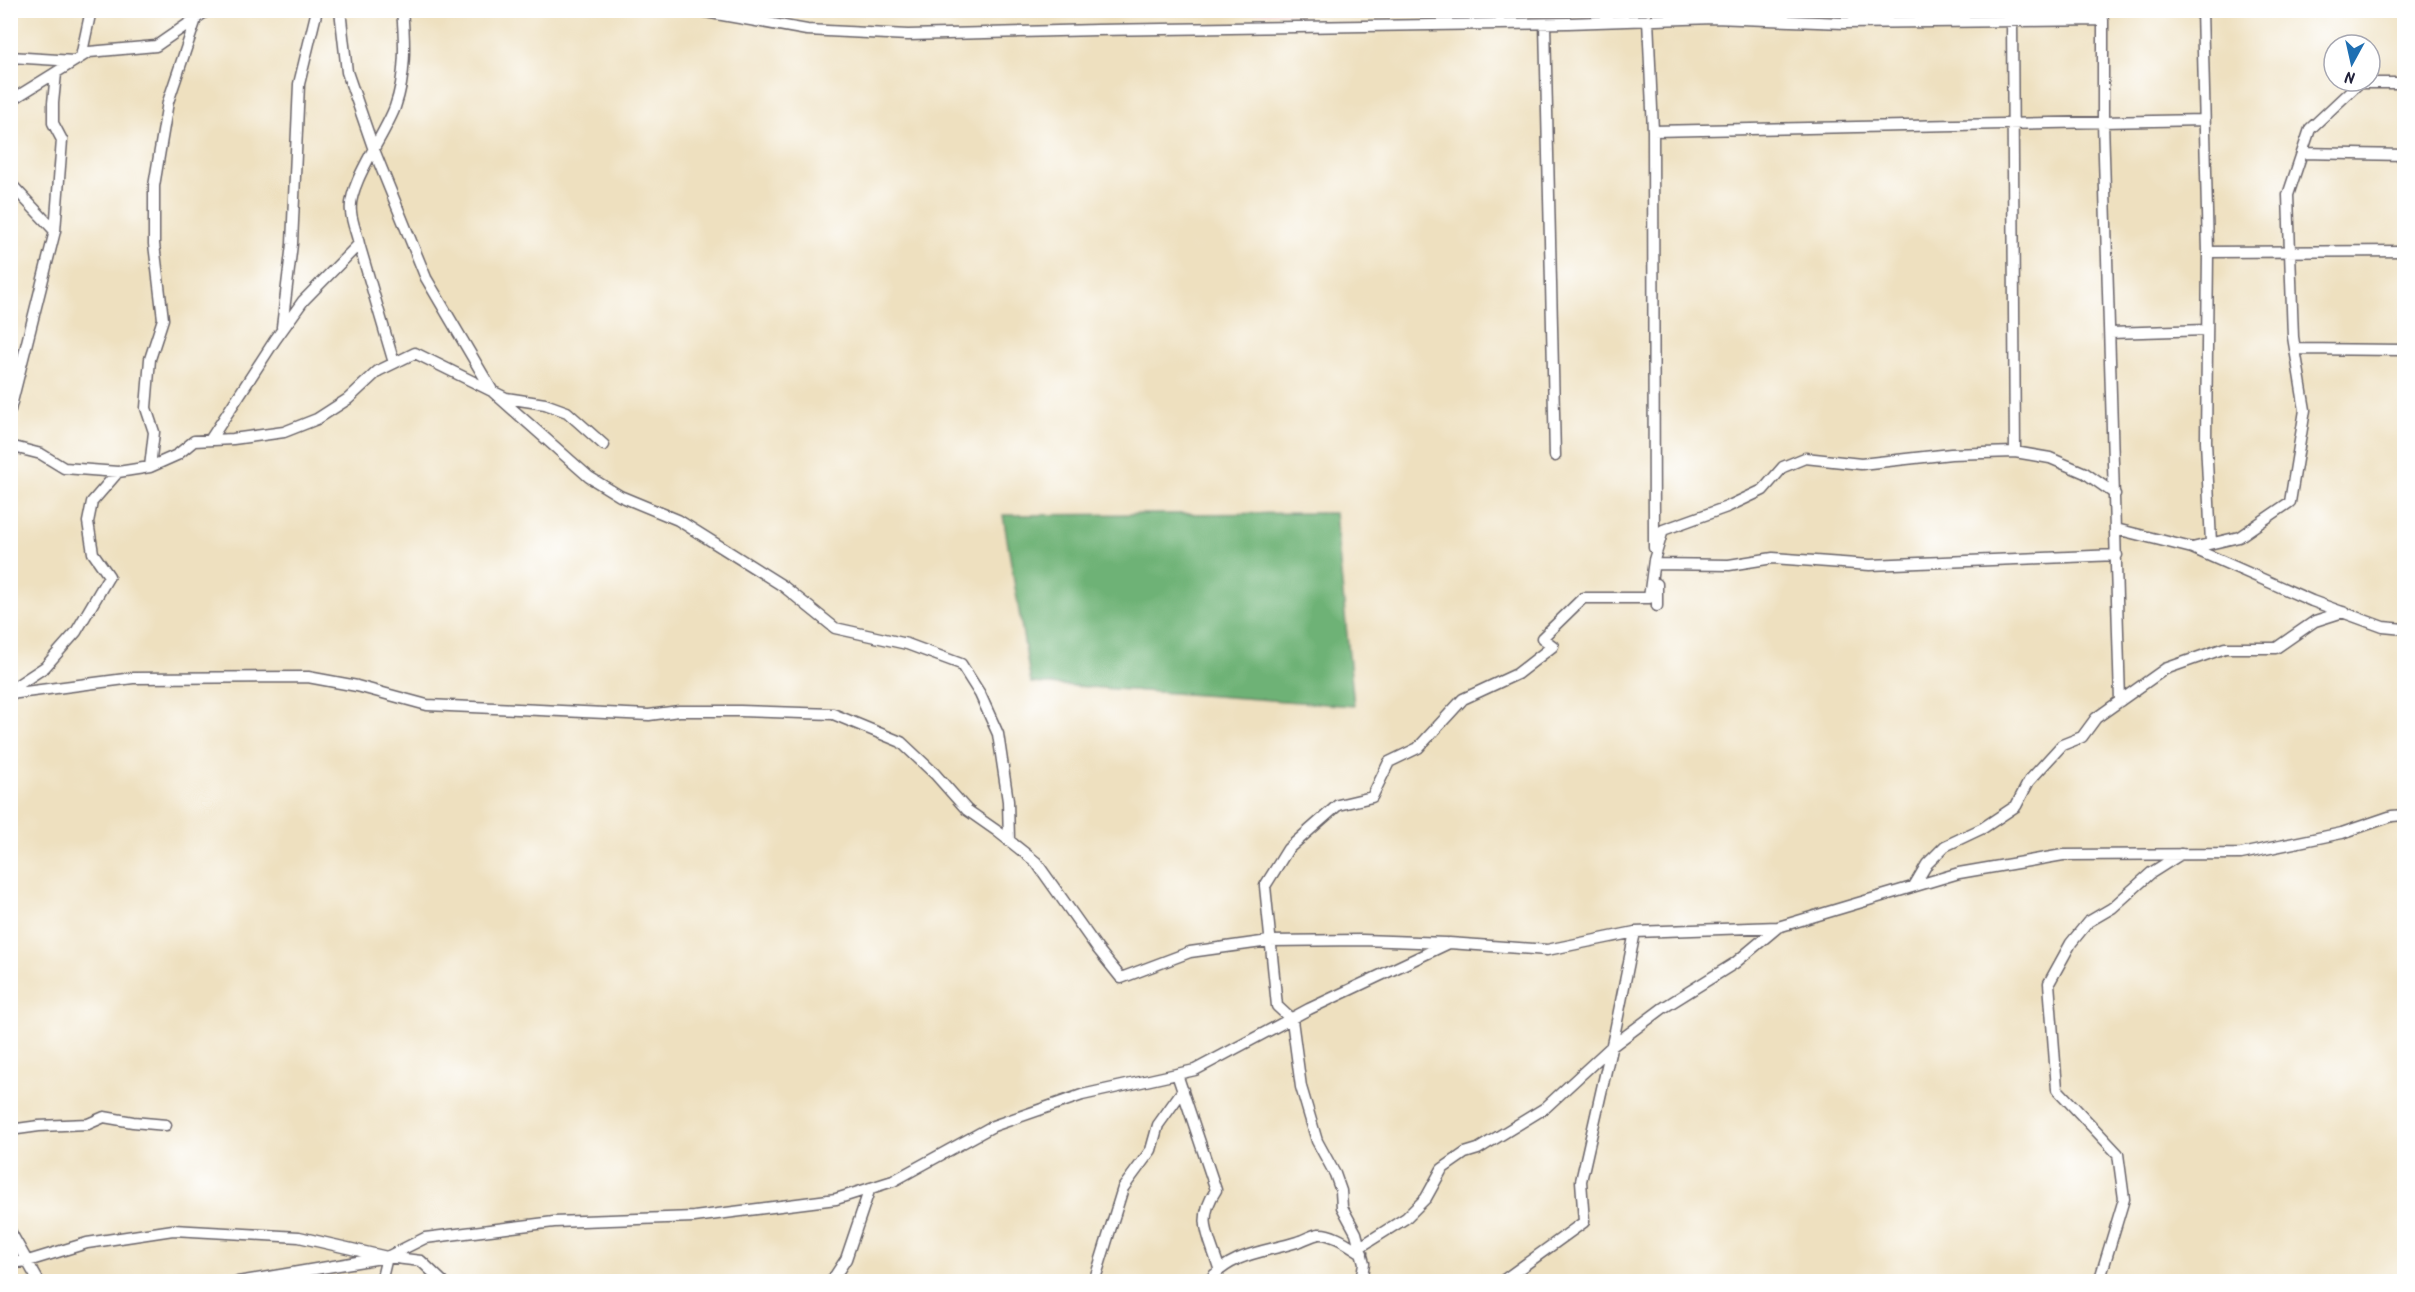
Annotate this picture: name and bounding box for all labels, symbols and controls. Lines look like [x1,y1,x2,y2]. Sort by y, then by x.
north arrow [2322,33,2382,93]
text: N [2343,63,2357,89]

